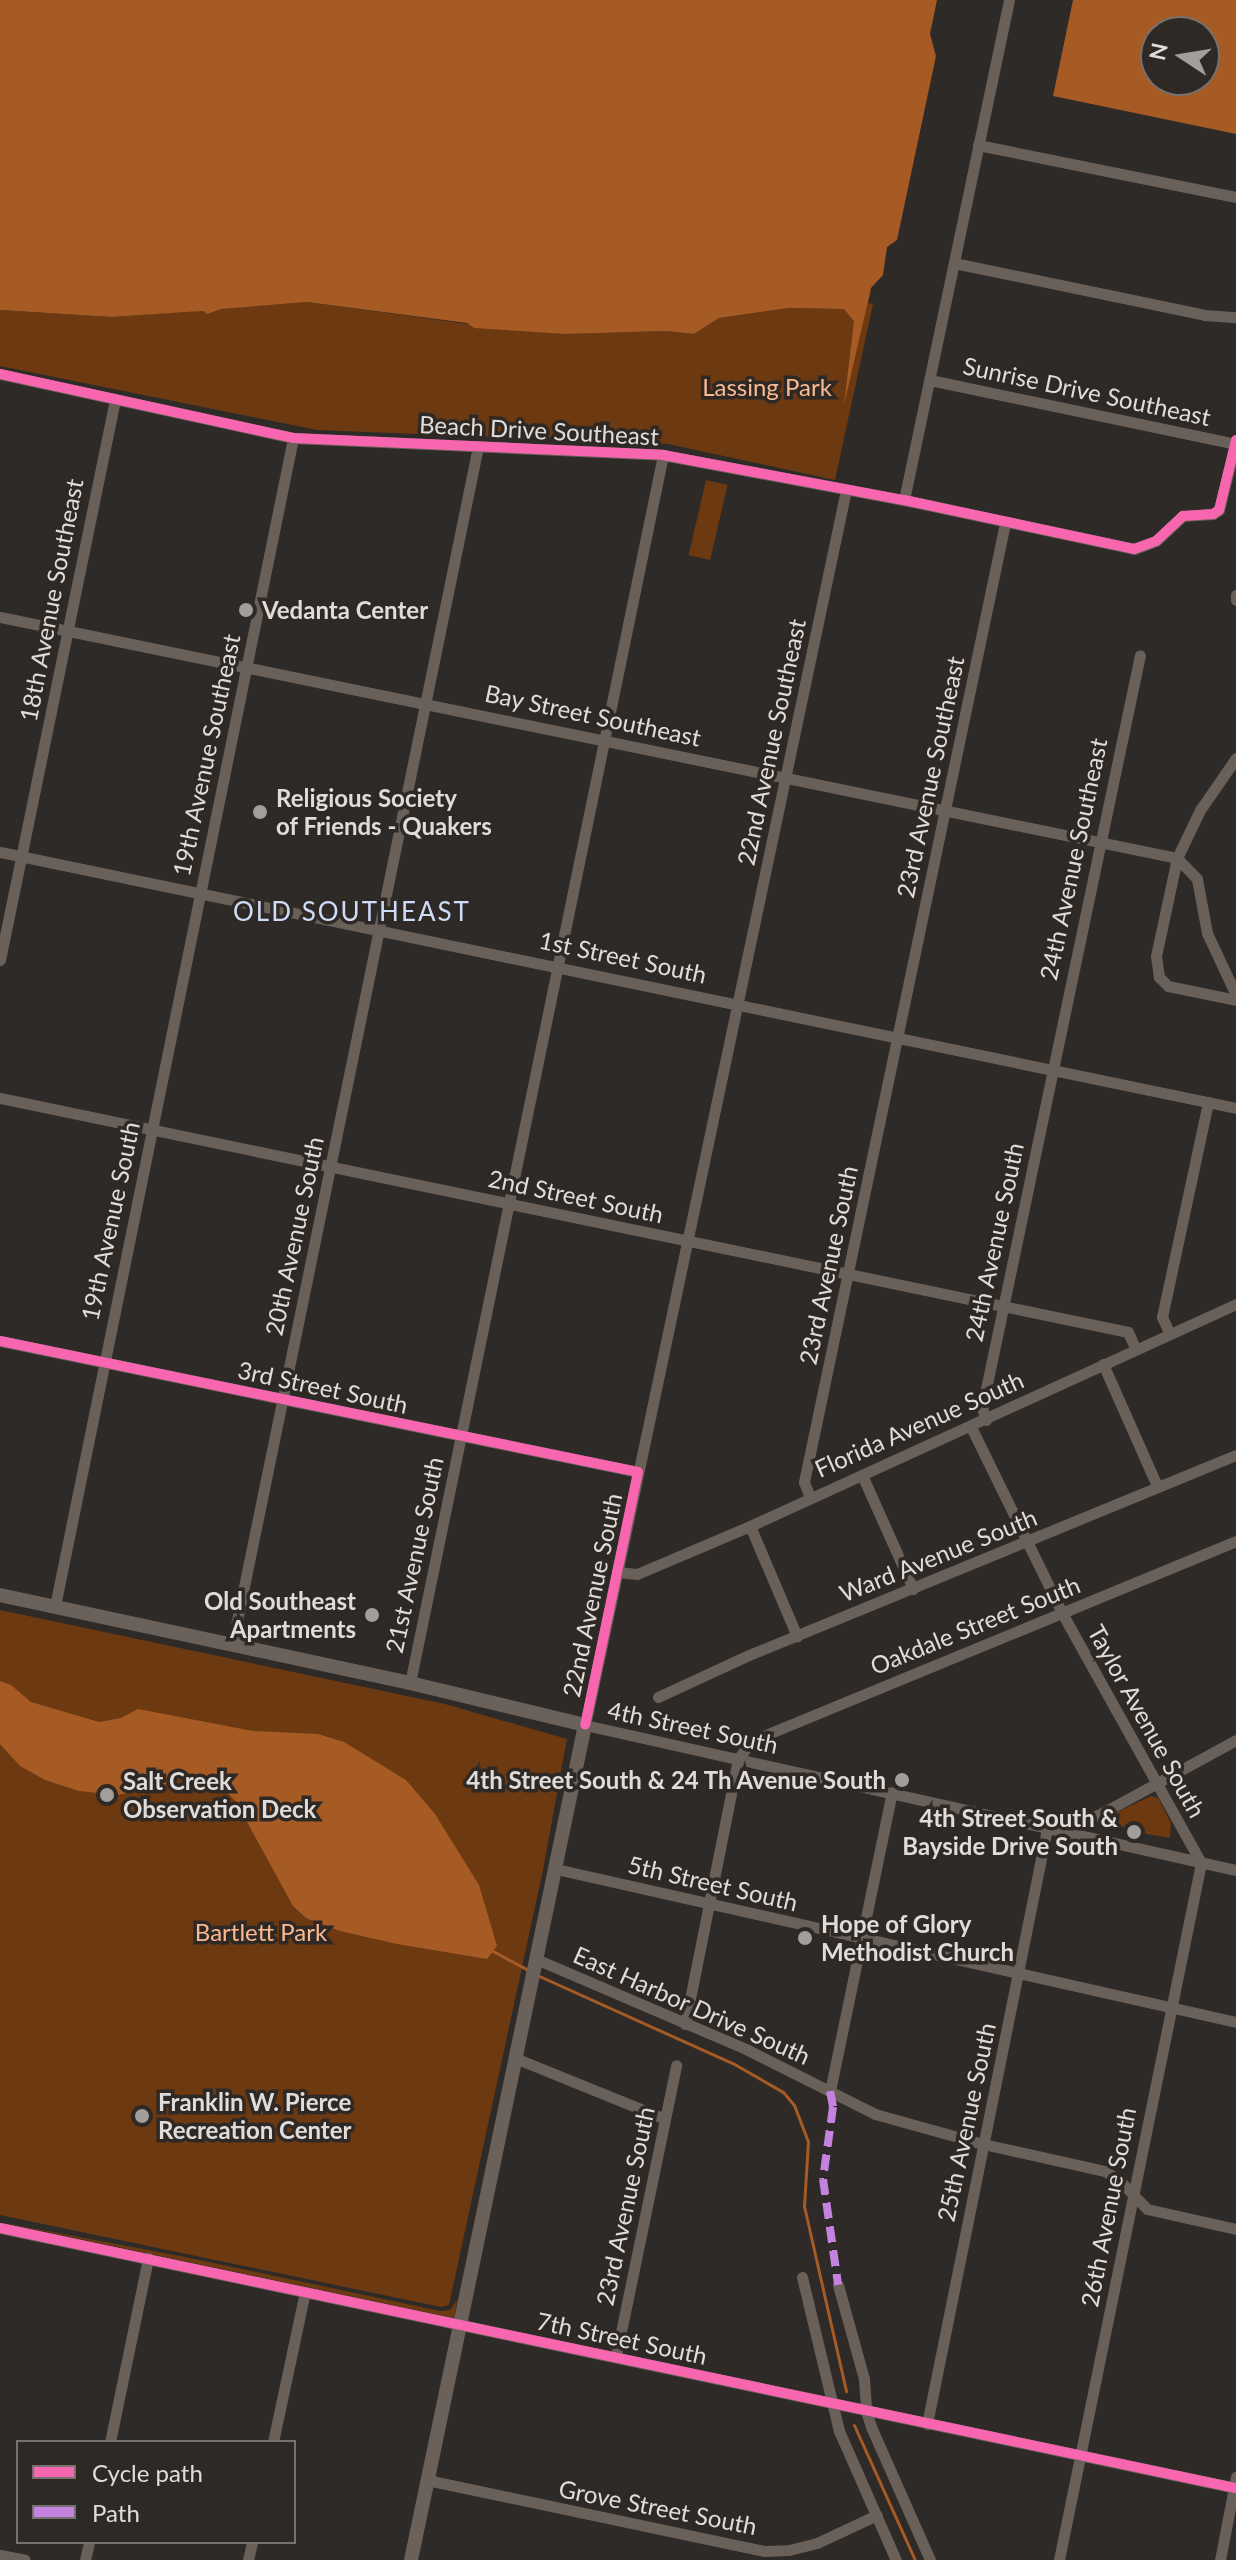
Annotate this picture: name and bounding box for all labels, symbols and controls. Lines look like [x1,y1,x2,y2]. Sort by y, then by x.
north arrow [1140,16,1220,96]
text: N [1143,40,1173,62]
street label: Sunrise Drive Southeast [961,351,1213,431]
park label: Lassing Park [702,373,832,401]
street label: Beach Drive Southeast [419,409,659,451]
street label: 18th Avenue Southeast [13,476,89,724]
place label: Vedanta Center [262,596,428,624]
marker: Vedanta Center [237,601,255,619]
street label: 22nd Avenue Southeast [731,616,811,868]
street label: 19th Avenue Southeast [166,631,246,879]
street label: 23rd Avenue Southeast [890,653,970,901]
street label: Bay Street Southeast [482,678,704,752]
street label: 24th Avenue Southeast [1033,735,1113,983]
place label: Religious Society of Friends - Quakers [276,784,492,840]
marker: Religious Society of Friends - Quakers [251,803,269,821]
district label: OLD SOUTHEAST [233,896,471,928]
street label: 1st Street South [537,925,709,989]
street label: 19th Avenue South [75,1118,145,1324]
street label: 20th Avenue South [259,1133,329,1339]
street label: 24th Avenue South [959,1139,1029,1345]
street label: 2nd Street South [486,1163,666,1229]
street label: 23rd Avenue South [793,1163,863,1367]
street label: 3rd Street South [235,1355,411,1419]
street label: Florida Avenue South [810,1365,1028,1483]
street label: 21st Avenue South [379,1454,449,1656]
street label: 22nd Avenue South [556,1490,628,1700]
street label: Ward Avenue South [835,1502,1041,1608]
street label: Oakdale Street South [866,1570,1084,1680]
place label: Old Southeast Apartments [204,1587,356,1643]
marker: Old Southeast Apartments [363,1606,381,1624]
street label: Taylor Avenue South [1082,1619,1212,1823]
street label: 4th Street South [605,1695,781,1759]
place label: 4th Street South & 24 Th Avenue South [465,1766,886,1794]
place label: Salt Creek Observation Deck [123,1767,316,1823]
marker: 4th Street South & 24 Th Avenue South [893,1771,911,1789]
marker: Salt Creek Observation Deck [98,1786,116,1804]
place label: 4th Street South & Bayside Drive South [902,1804,1118,1860]
marker: 4th Street South & Bayside Drive South [1125,1823,1143,1841]
street label: 5th Street South [625,1849,801,1917]
place label: Hope of Glory Methodist Church [821,1910,1014,1966]
park label: Bartlett Park [195,1918,327,1946]
marker: Hope of Glory Methodist Church [796,1929,814,1947]
street label: East Harbor Drive South [569,1940,815,2070]
street label: 25th Avenue South [931,2019,1001,2225]
place label: Franklin W. Pierce Recreation Center [158,2088,351,2144]
street label: 23rd Avenue South [590,2104,660,2308]
street label: 26th Avenue South [1074,2104,1142,2310]
marker: Franklin W. Pierce Recreation Center [133,2107,151,2125]
street label: 7th Street South [534,2306,710,2370]
legend [16,2440,296,2544]
text: Cycle path [92,2458,203,2487]
street label: Grove Street South [557,2474,759,2540]
text: Path [92,2498,140,2527]

